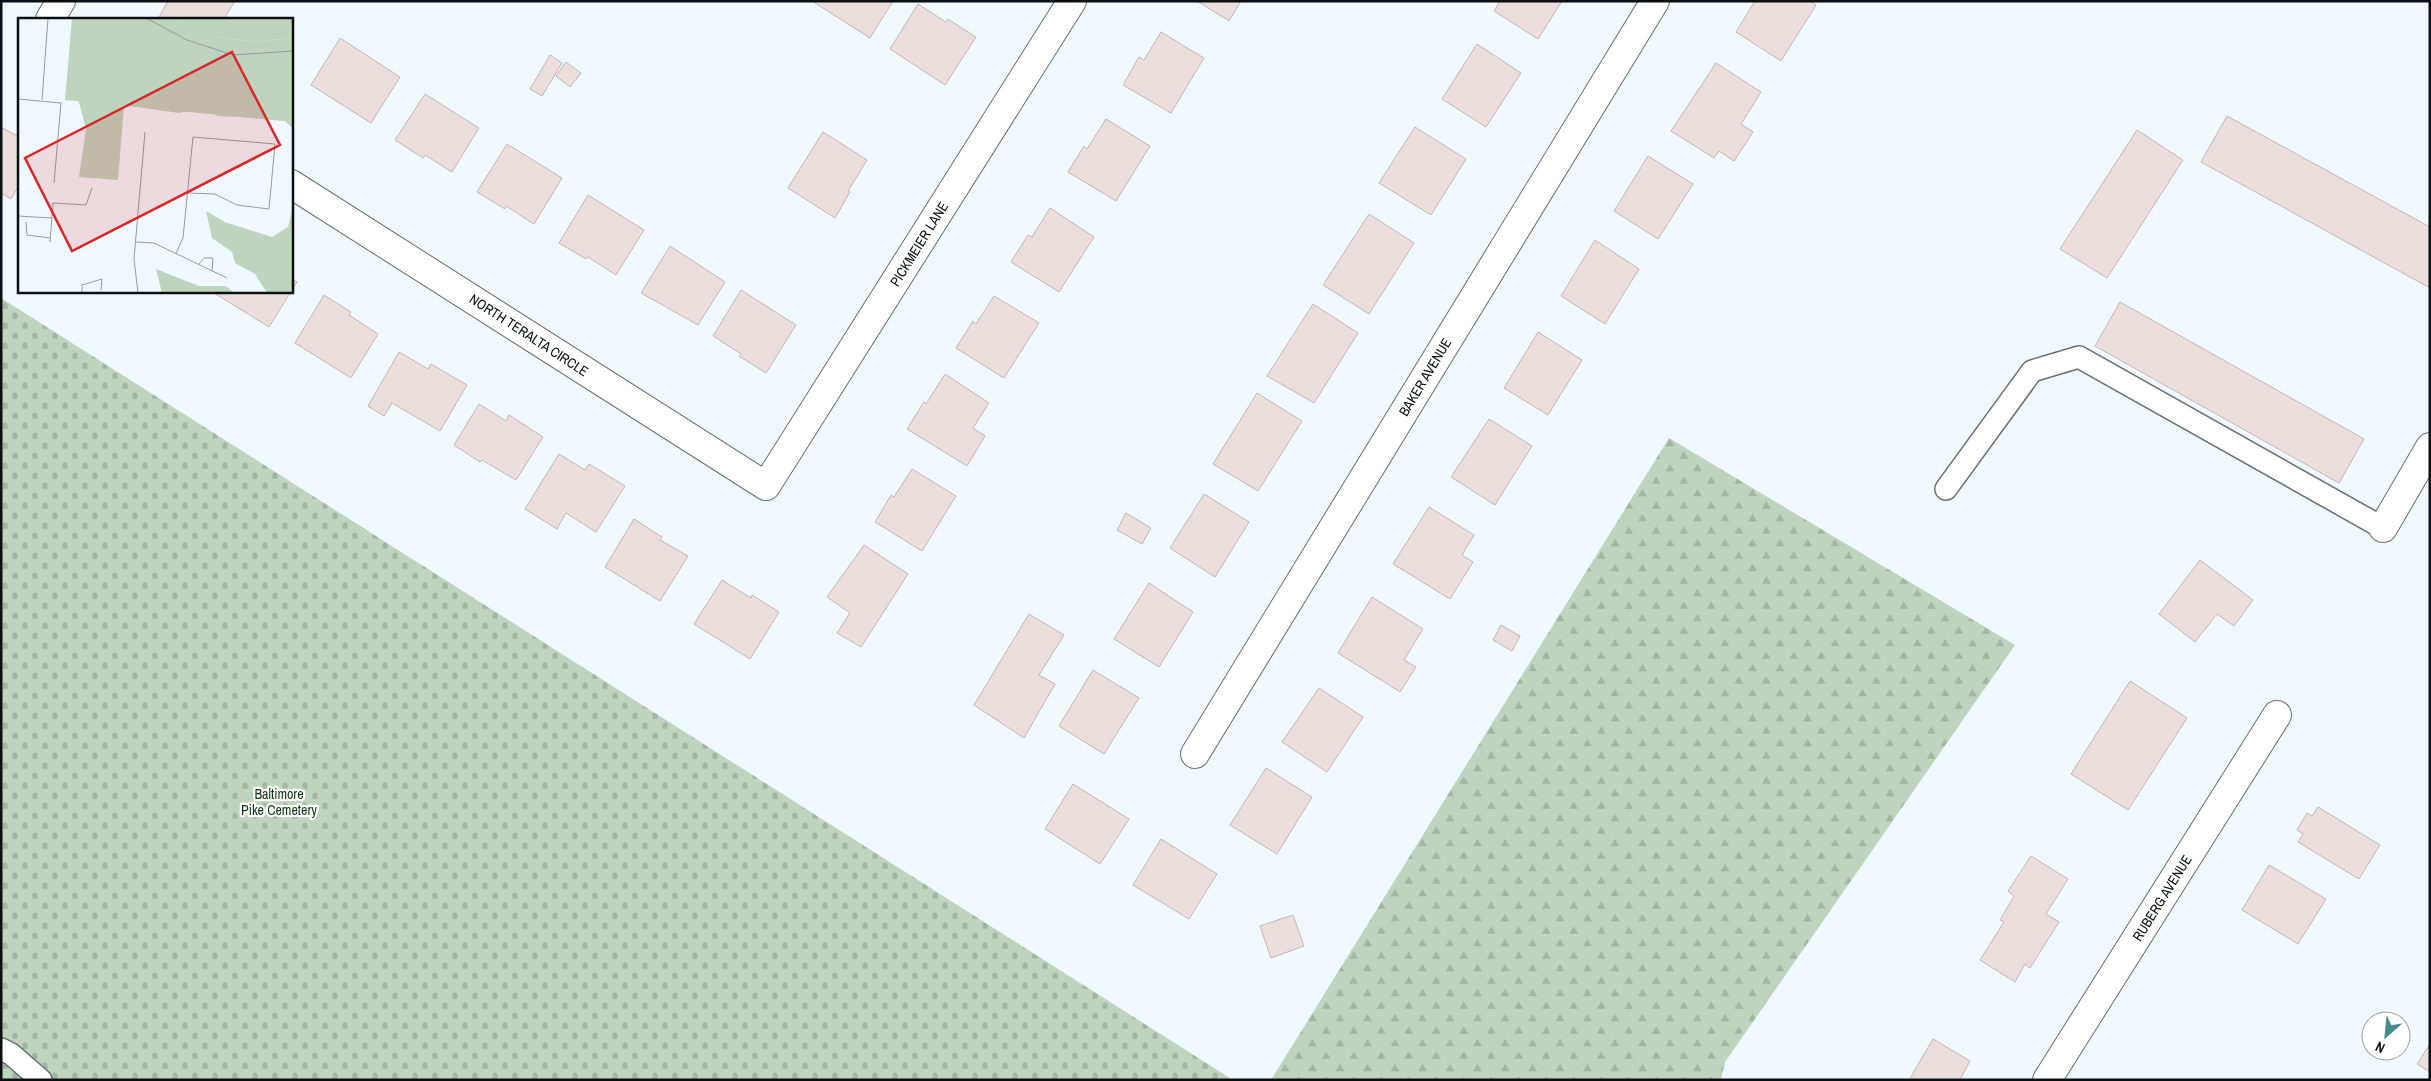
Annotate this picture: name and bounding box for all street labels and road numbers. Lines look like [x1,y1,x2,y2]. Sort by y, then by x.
street label: PICKMEIER LANE [886,198,952,290]
street label: NORTH TERALTA CIRCLE [466,290,592,380]
street label: BAKER AVENUE [1395,335,1455,419]
street label: RUBERG AVENUE [2128,852,2196,944]

